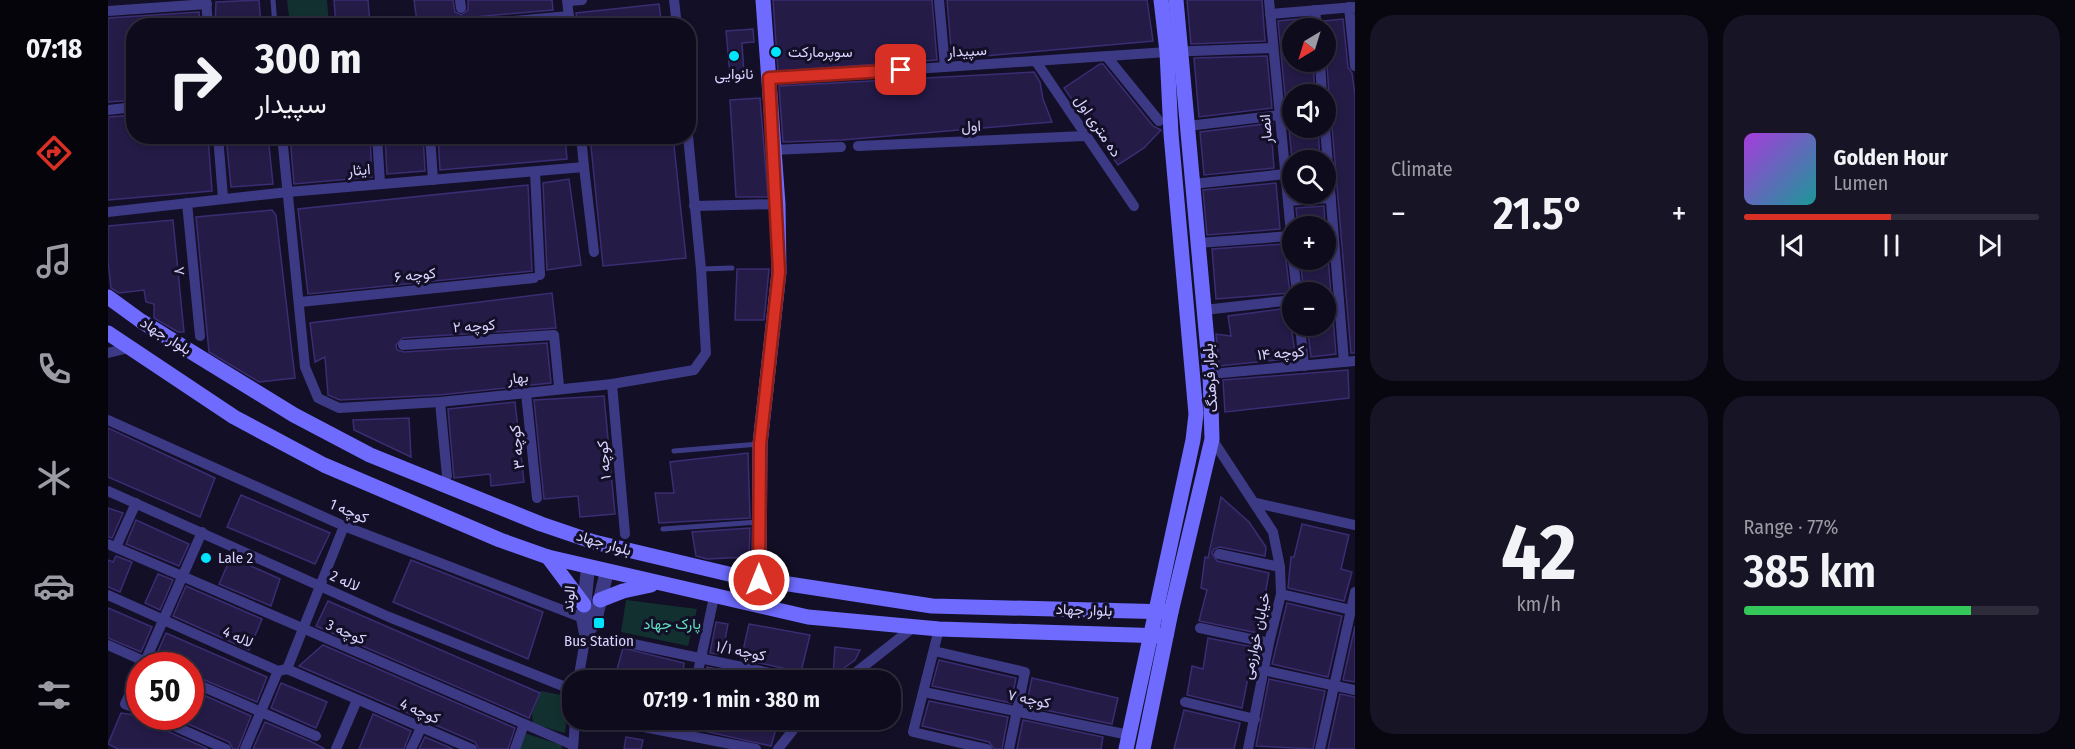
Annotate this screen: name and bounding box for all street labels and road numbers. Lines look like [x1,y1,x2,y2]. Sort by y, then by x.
street label: سپیدار [946,41,988,62]
street label: ده متری اول [1070,92,1125,161]
street label: انصار [1256,113,1276,146]
street label: اول [961,116,981,136]
street label: ایثار [346,160,371,180]
street label: کوچه ۶ [393,264,437,287]
street label: ۸ [170,266,188,276]
street label: بلوار جهاد [137,313,195,359]
street label: کوچه ۲ [452,316,496,337]
street label: کوچه ۱۴ [1257,342,1306,365]
street label: بلوار فرهنگ [1199,343,1221,413]
street label: بهار [506,368,529,388]
street label: کوچه ۳ [506,423,529,470]
street label: کوچه ۱ [593,439,616,480]
street label: کوچه 1 [326,495,371,528]
street label: بلوار جهاد [574,527,634,559]
street label: لاله 2 [327,567,363,595]
street label: الوند [559,585,579,613]
street label: خیابان خوارزمی [1238,591,1275,681]
street label: بلوار جهاد [1055,600,1113,620]
street label: کوچه 3 [323,616,369,649]
street label: لاله 4 [220,622,256,652]
street label: کوچه ۱/۱ [714,637,768,666]
street label: کوچه ۷ [1006,686,1052,713]
street label: کوچه 4 [397,695,443,729]

